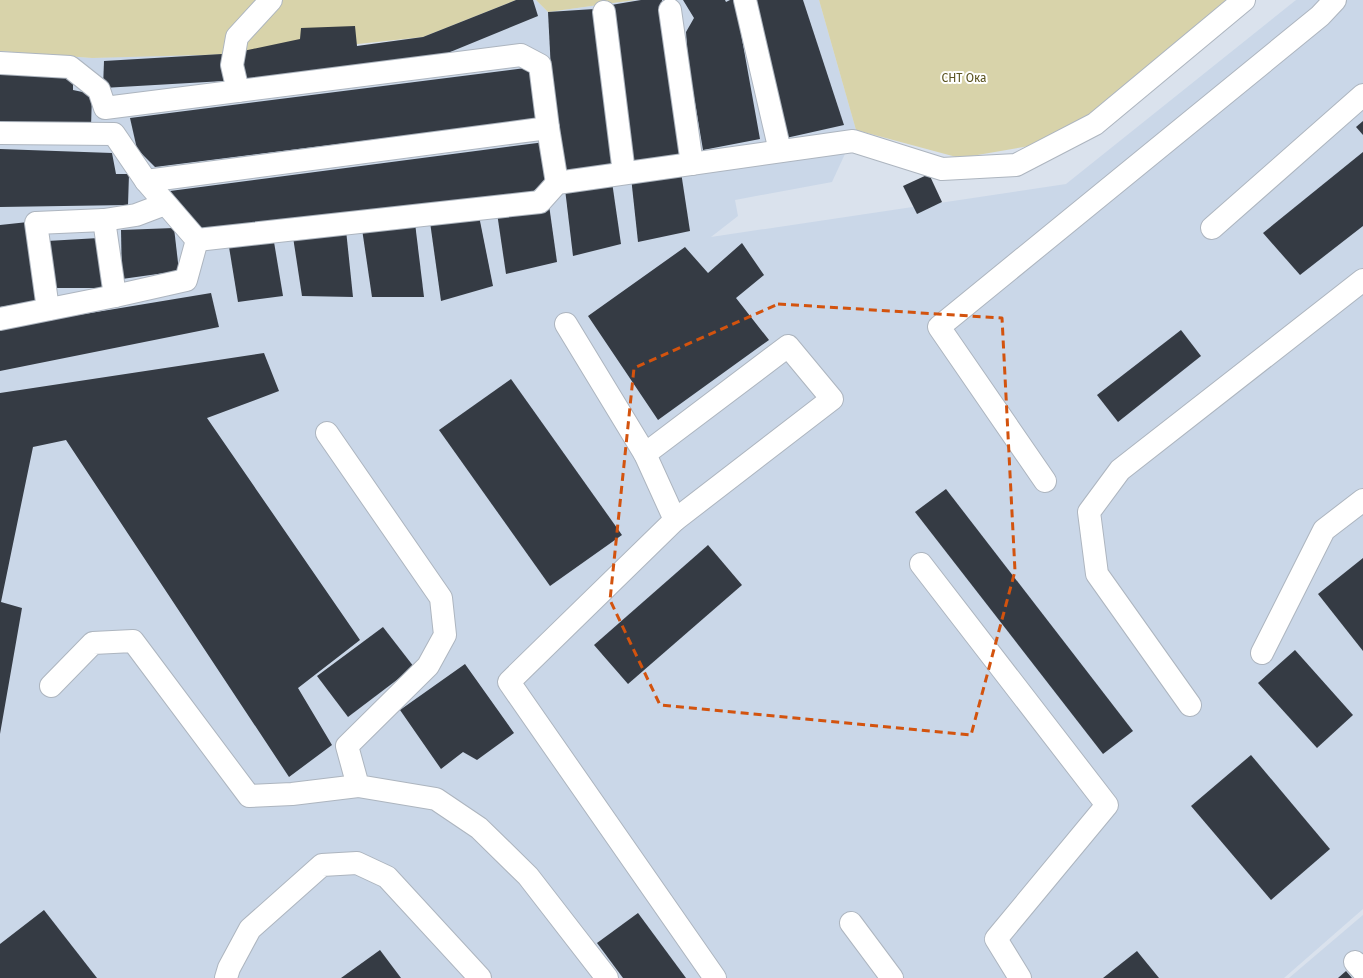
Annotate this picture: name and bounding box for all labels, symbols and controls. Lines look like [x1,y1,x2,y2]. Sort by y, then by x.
park label: СНТ Ока [941,71,987,85]

